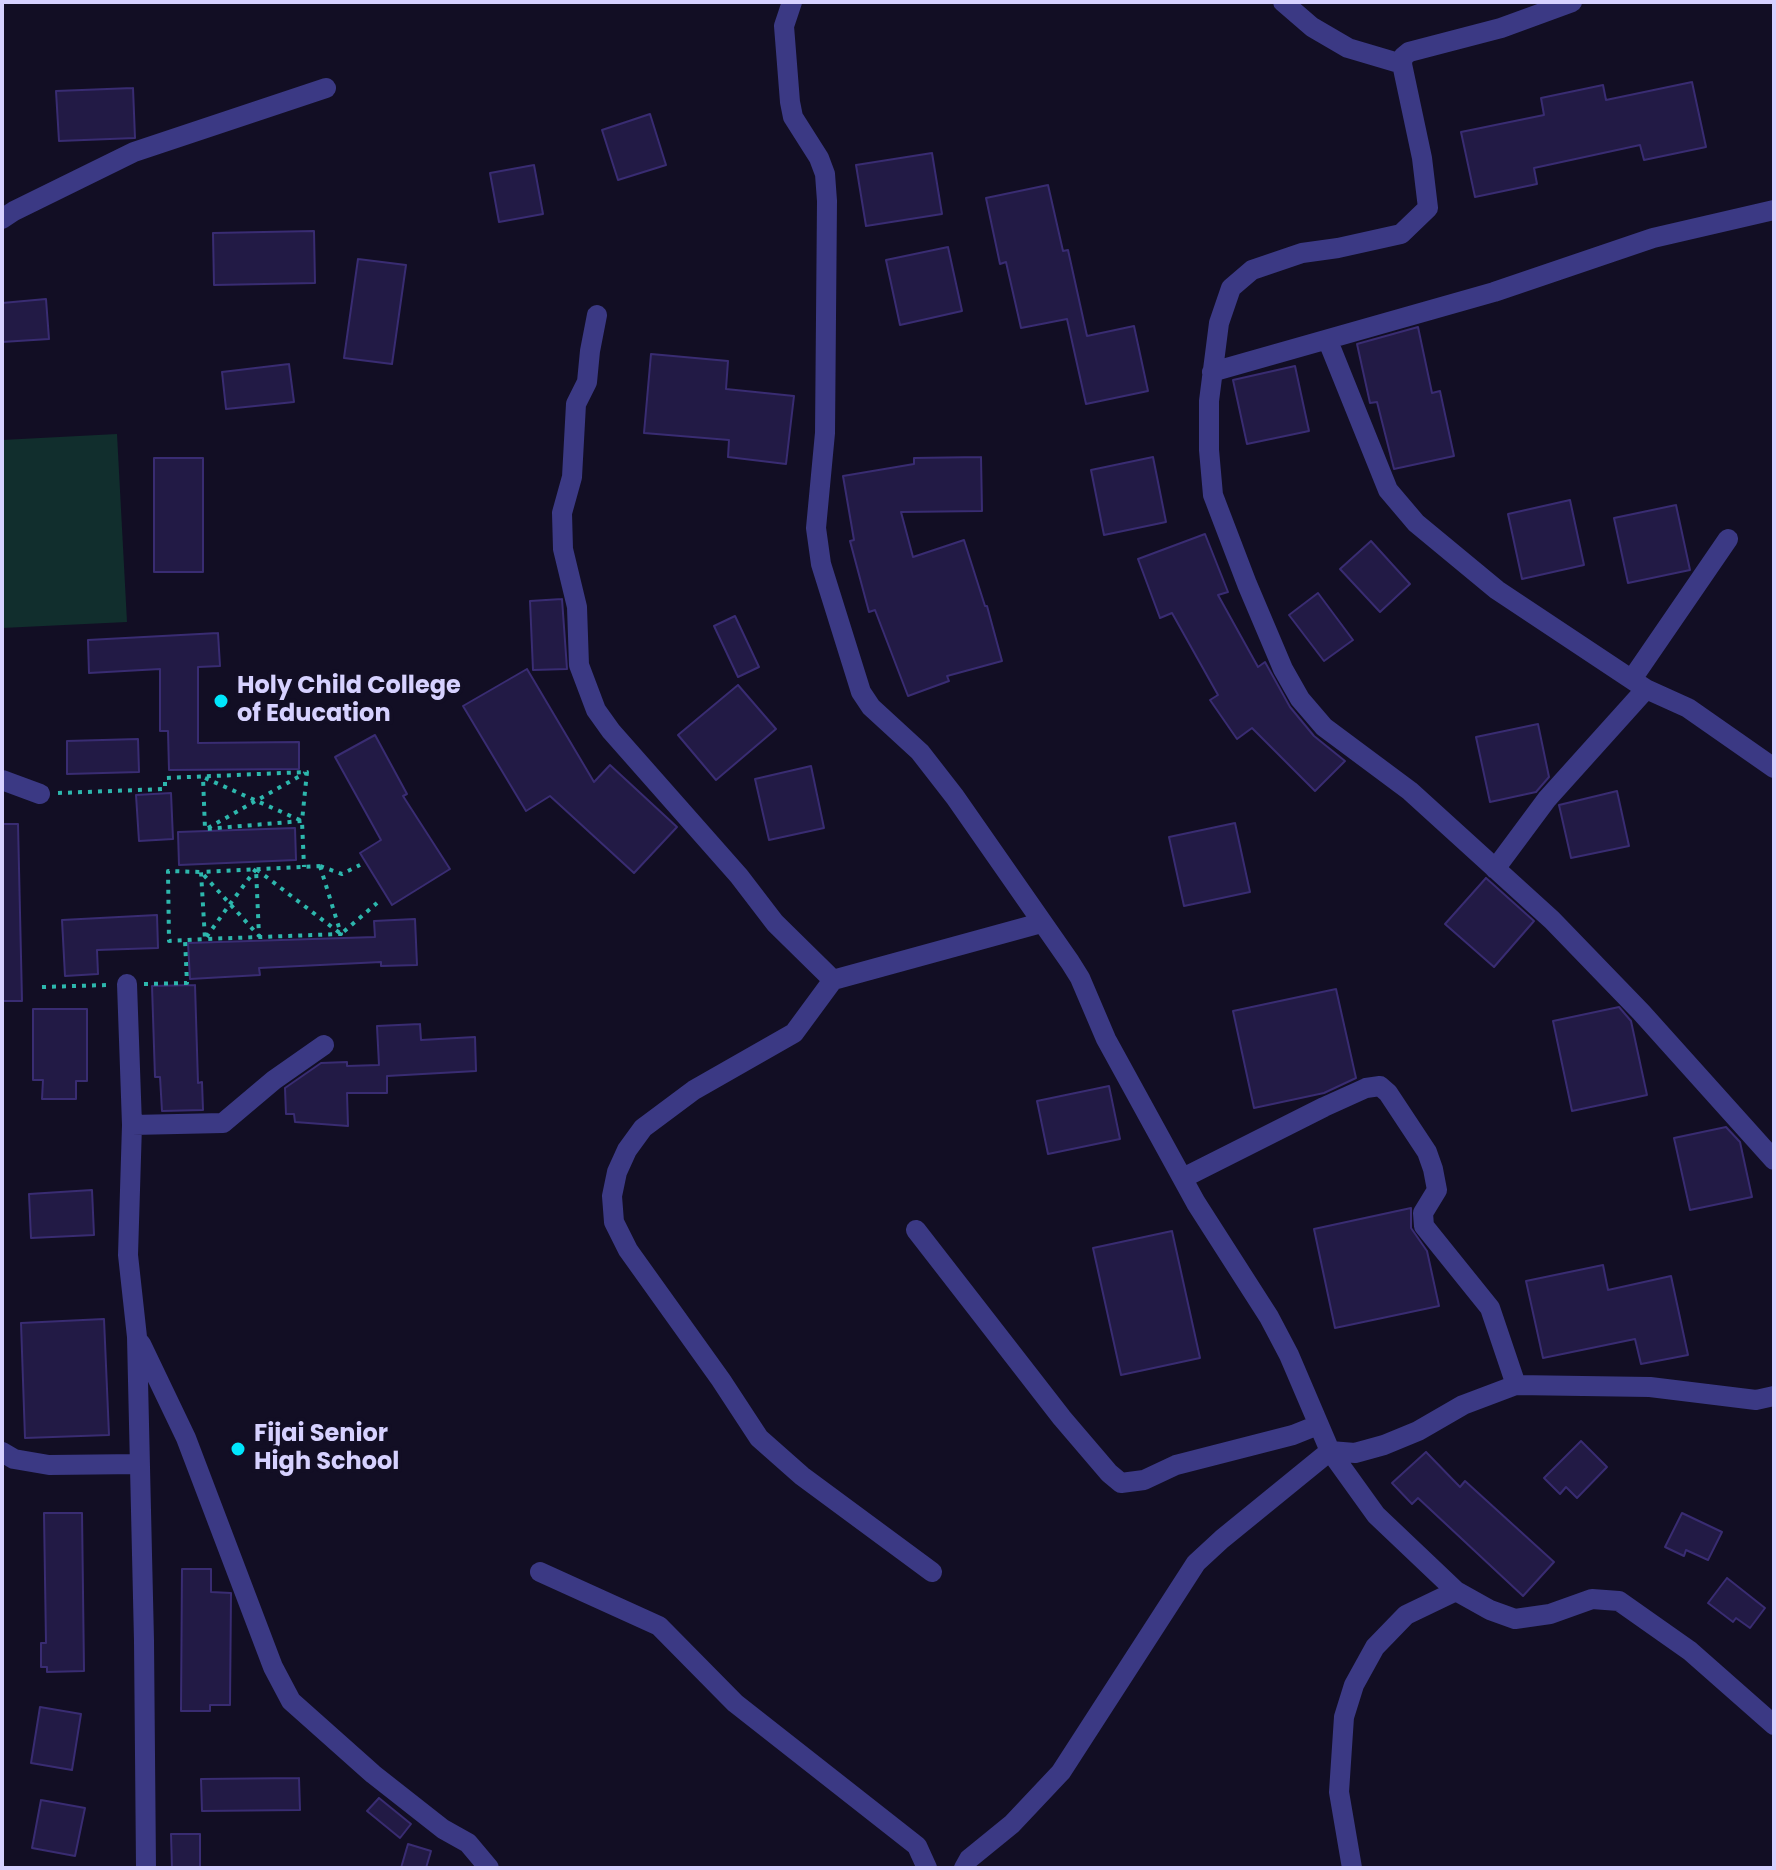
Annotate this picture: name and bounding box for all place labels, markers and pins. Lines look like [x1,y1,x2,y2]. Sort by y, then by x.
place label: Holy Child College of Education [237,673,461,729]
marker: Holy Child College of Education [212,692,230,710]
place label: Fijai Senior High School [254,1421,399,1477]
marker: Fijai Senior High School [229,1440,247,1458]

